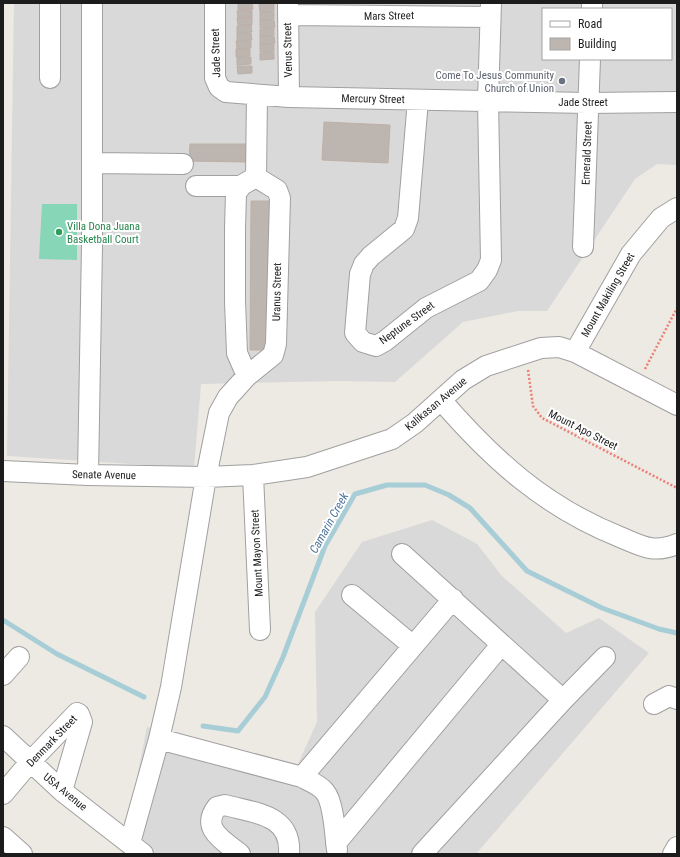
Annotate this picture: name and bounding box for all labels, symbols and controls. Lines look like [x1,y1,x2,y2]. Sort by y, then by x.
legend [542,8,672,60]
street label: Mars Street [364,9,414,23]
text: Road [578,17,602,31]
street label: Venus Street [281,22,295,78]
street label: Jade Street [209,28,223,78]
text: Building [578,37,616,51]
place label: Come To Jesus Community Church of Union [436,69,554,95]
marker: Come To Jesus Community Church of Union [557,76,567,86]
street label: Mercury Street [341,92,405,106]
street label: Jade Street [558,96,608,109]
street label: Emerald Street [579,121,595,185]
place label: Villa Dona Juana Basketball Court [67,220,140,246]
marker: Villa Dona Juana Basketball Court [54,227,64,237]
street label: Mount Makiling Street [579,250,637,340]
street label: Uranus Street [270,263,284,321]
street label: Neptune Street [377,299,437,347]
street label: Kalikasan Avenue [403,374,469,434]
street label: Mount Apo Street [546,407,620,453]
street label: Senate Avenue [72,468,136,482]
water label: Camarin Creek [307,490,352,556]
street label: Mount Mayon Street [248,509,266,597]
street label: Denmark Street [24,712,80,770]
street label: USA Avenue [41,770,89,814]

